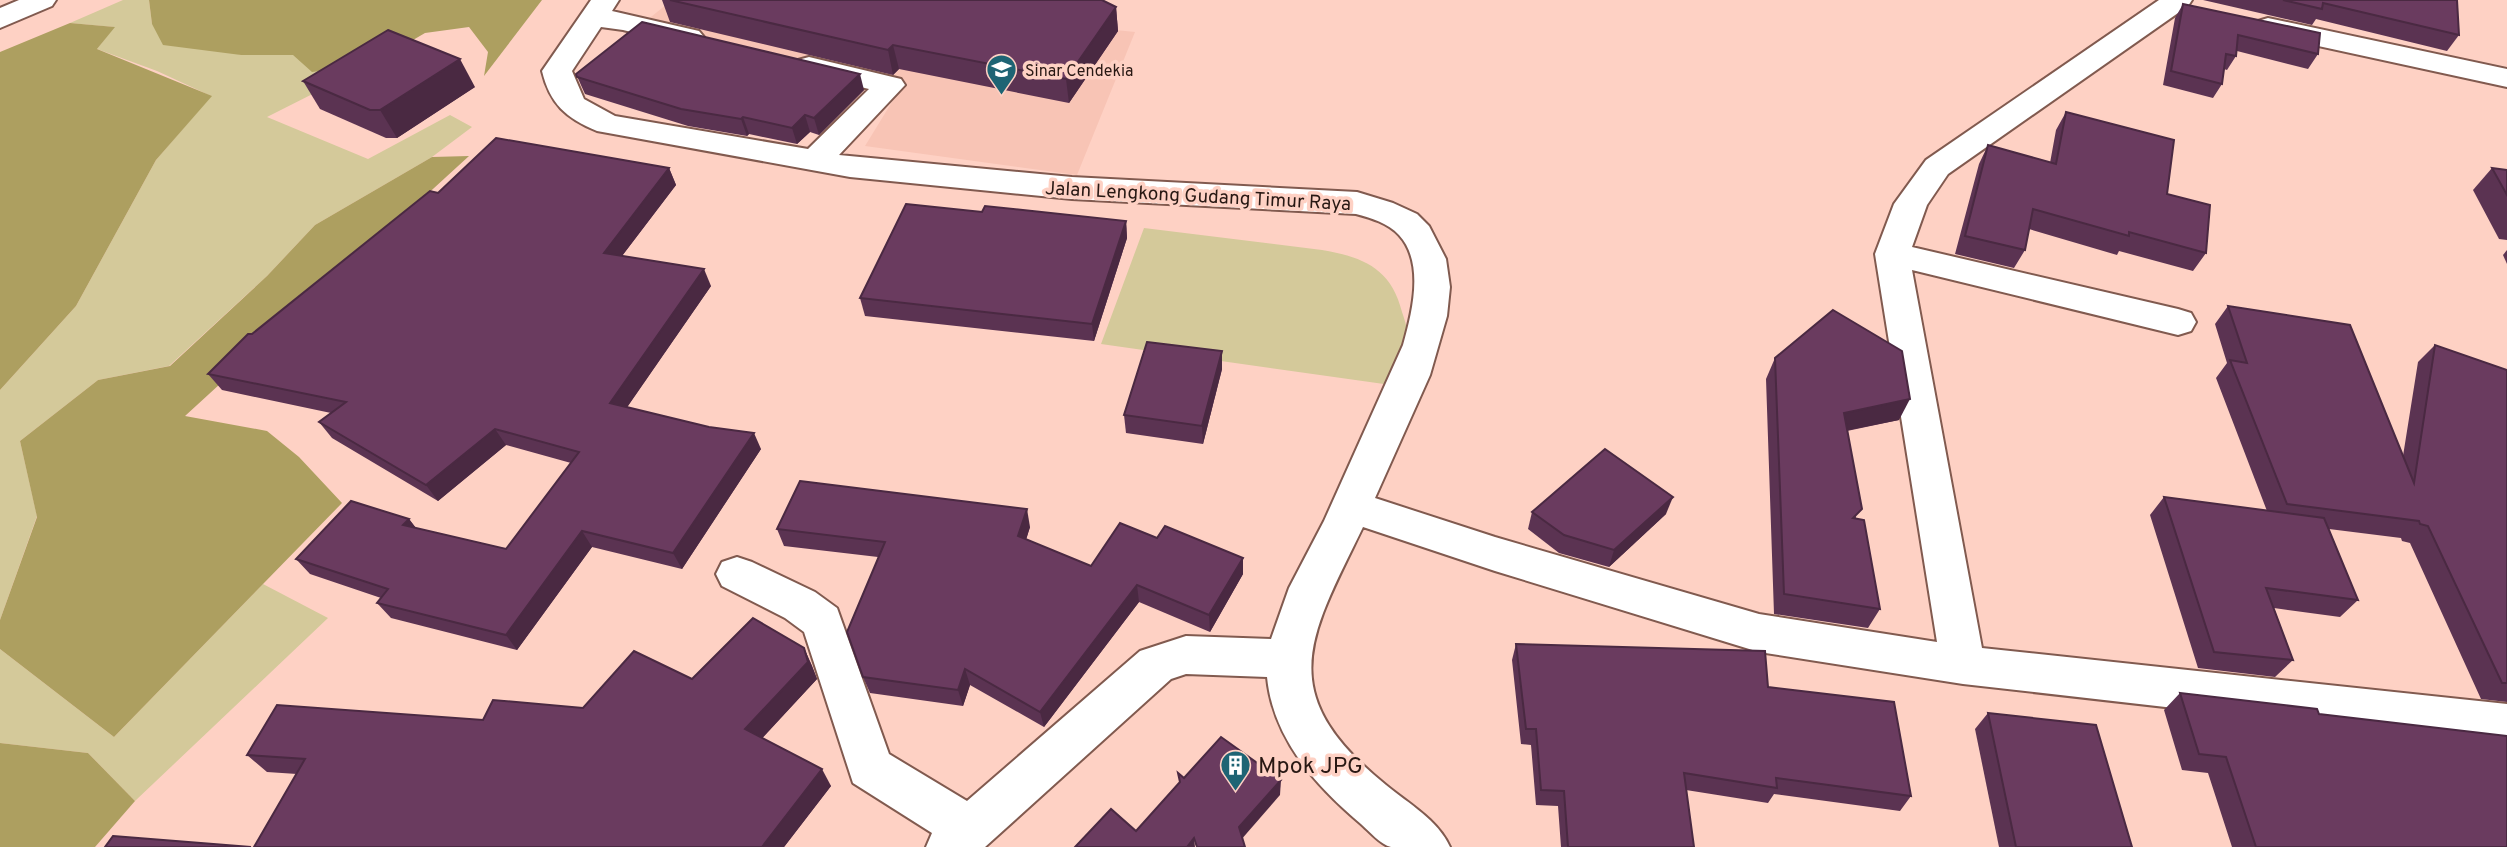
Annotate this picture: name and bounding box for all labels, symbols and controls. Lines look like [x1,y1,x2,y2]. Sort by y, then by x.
school or university icon: Sinar Cendekia [985,53,1019,97]
place label: Sinar Cendekia [1025,62,1133,82]
street label: Jalan Lengkong Gudang Timur Raya [1044,177,1351,217]
building icon: Mpok JPG [1218,748,1252,792]
place label: Mpok JPG [1258,753,1363,782]

